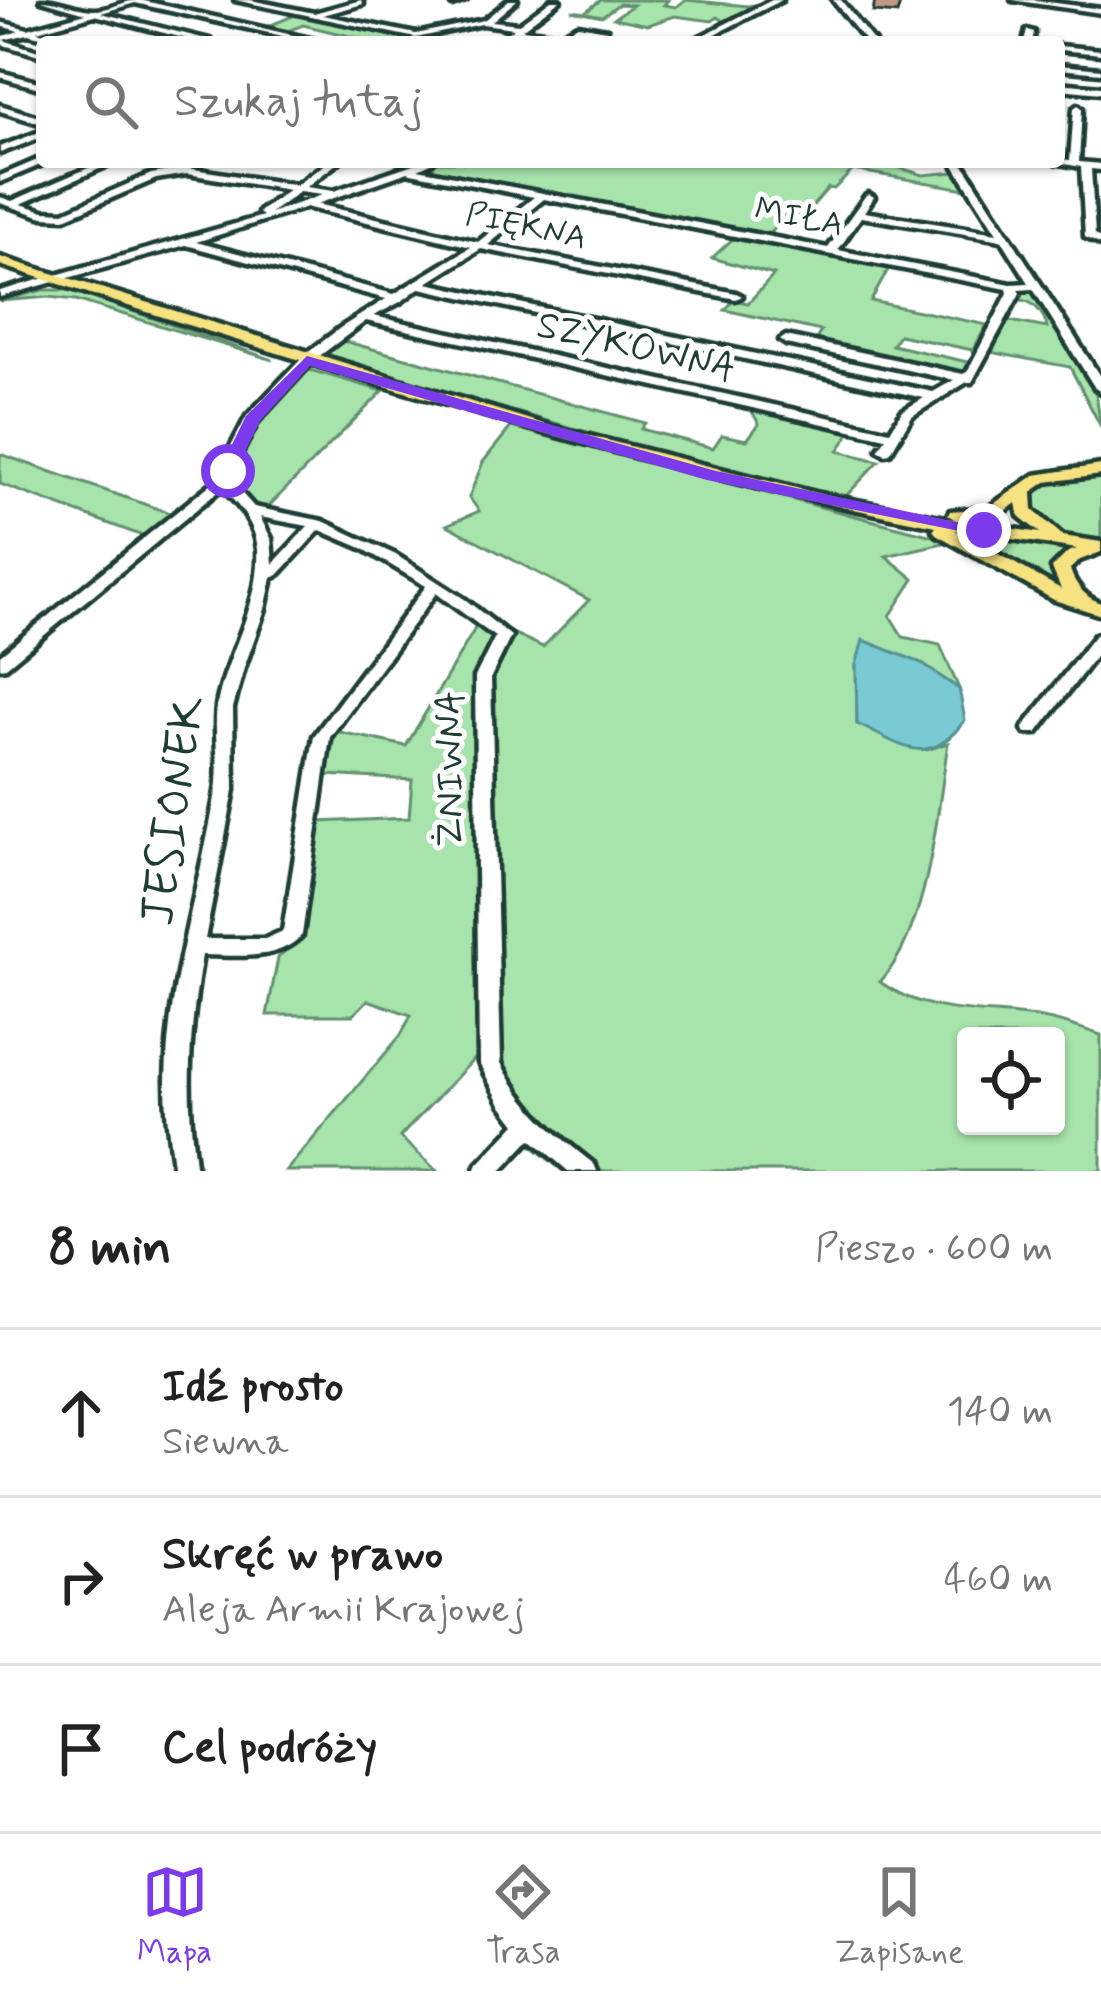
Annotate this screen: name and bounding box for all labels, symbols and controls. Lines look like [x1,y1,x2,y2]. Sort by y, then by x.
search box [36,36,1065,168]
icon: search [78,69,144,135]
text: Szukaj tutaj [174,73,423,132]
street label: MIŁA [751,188,847,248]
street label: PIĘKNA [461,193,591,261]
street label: SZYKOWNA [532,300,740,396]
route start [201,444,255,498]
route end [957,503,1011,557]
street label: ŻNIWNA [426,691,477,847]
street label: JESIONEK [127,692,221,929]
map controls [957,1027,1065,1135]
button: locate [957,1027,1065,1135]
text: 8 min [48,1216,171,1282]
text: Pieszo · 600 m [815,1224,1053,1275]
text: Idź prosto [162,1358,344,1417]
icon: ahead [48,1380,114,1446]
text: 140 m [947,1387,1053,1438]
text: Siewna [162,1417,288,1468]
text: Skręć w prawo [162,1526,443,1585]
icon: right [48,1548,114,1614]
text: 460 m [944,1555,1053,1606]
text: Aleja Armii Krajowej [162,1585,525,1636]
icon: arrive [48,1716,114,1782]
text: Cel podróży [162,1719,377,1778]
tab: Mapa [137,1859,212,1975]
tab: Trasa [486,1859,561,1975]
tab: Zapisane [835,1859,964,1975]

